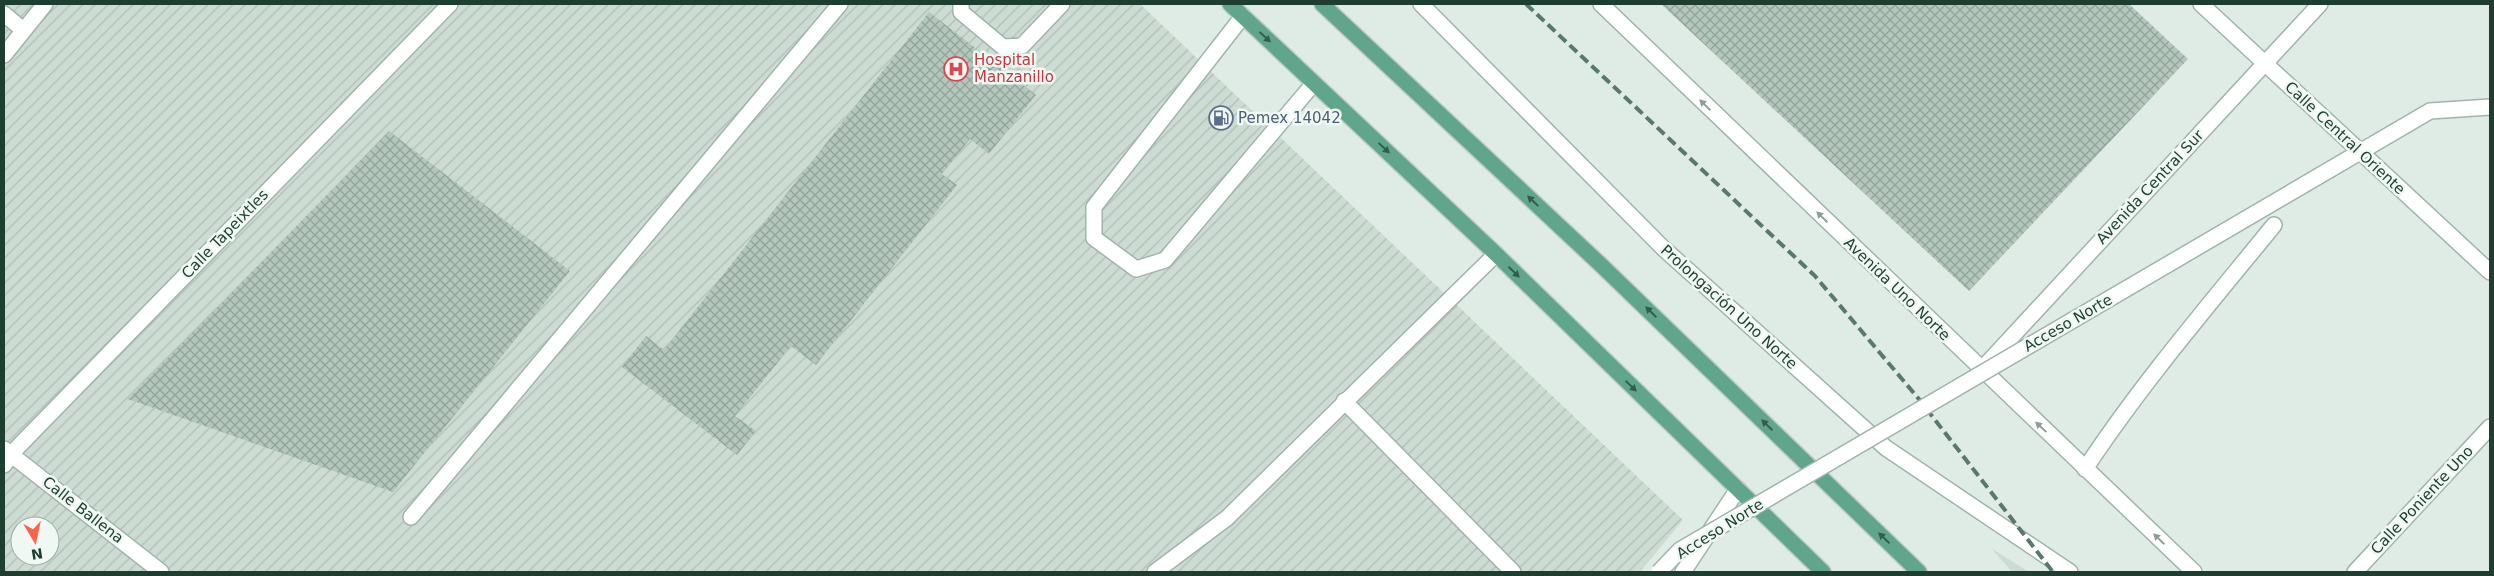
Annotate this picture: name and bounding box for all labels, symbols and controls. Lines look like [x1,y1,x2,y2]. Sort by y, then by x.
one-way arrow [1259,31,1271,43]
place label: Hospital Manzanillo [974,51,1054,86]
hospital icon: Hospital Manzanillo [943,56,969,82]
street label: Calle Central Oriente [2281,78,2409,198]
one-way arrow [1700,99,1712,111]
fuel station icon: Pemex 14042 [1208,105,1234,131]
place label: Pemex 14042 [1238,109,1341,127]
street label: Avenida Central Sur [2093,126,2208,248]
one-way arrow [1377,142,1389,154]
street label: Calle Tapeixtles [178,186,272,282]
one-way arrow [1527,195,1539,207]
one-way arrow [1817,211,1829,223]
street label: Avenida Uno Norte [1840,234,1954,344]
street label: Prolongación Uno Norte [1657,241,1801,373]
one-way arrow [1508,266,1520,278]
street label: Acceso Norte [2021,290,2115,356]
one-way arrow [1645,306,1657,318]
one-way arrow [1625,379,1637,391]
one-way arrow [1762,419,1774,431]
one-way arrow [2035,421,2047,433]
street label: Calle Poniente Uno [2367,442,2477,558]
street label: Calle Ballena [39,473,127,547]
street label: Acceso Norte [1673,495,1767,563]
north arrow [10,516,60,566]
one-way arrow [1879,532,1891,544]
one-way arrow [2153,533,2165,545]
text: N [30,545,44,563]

